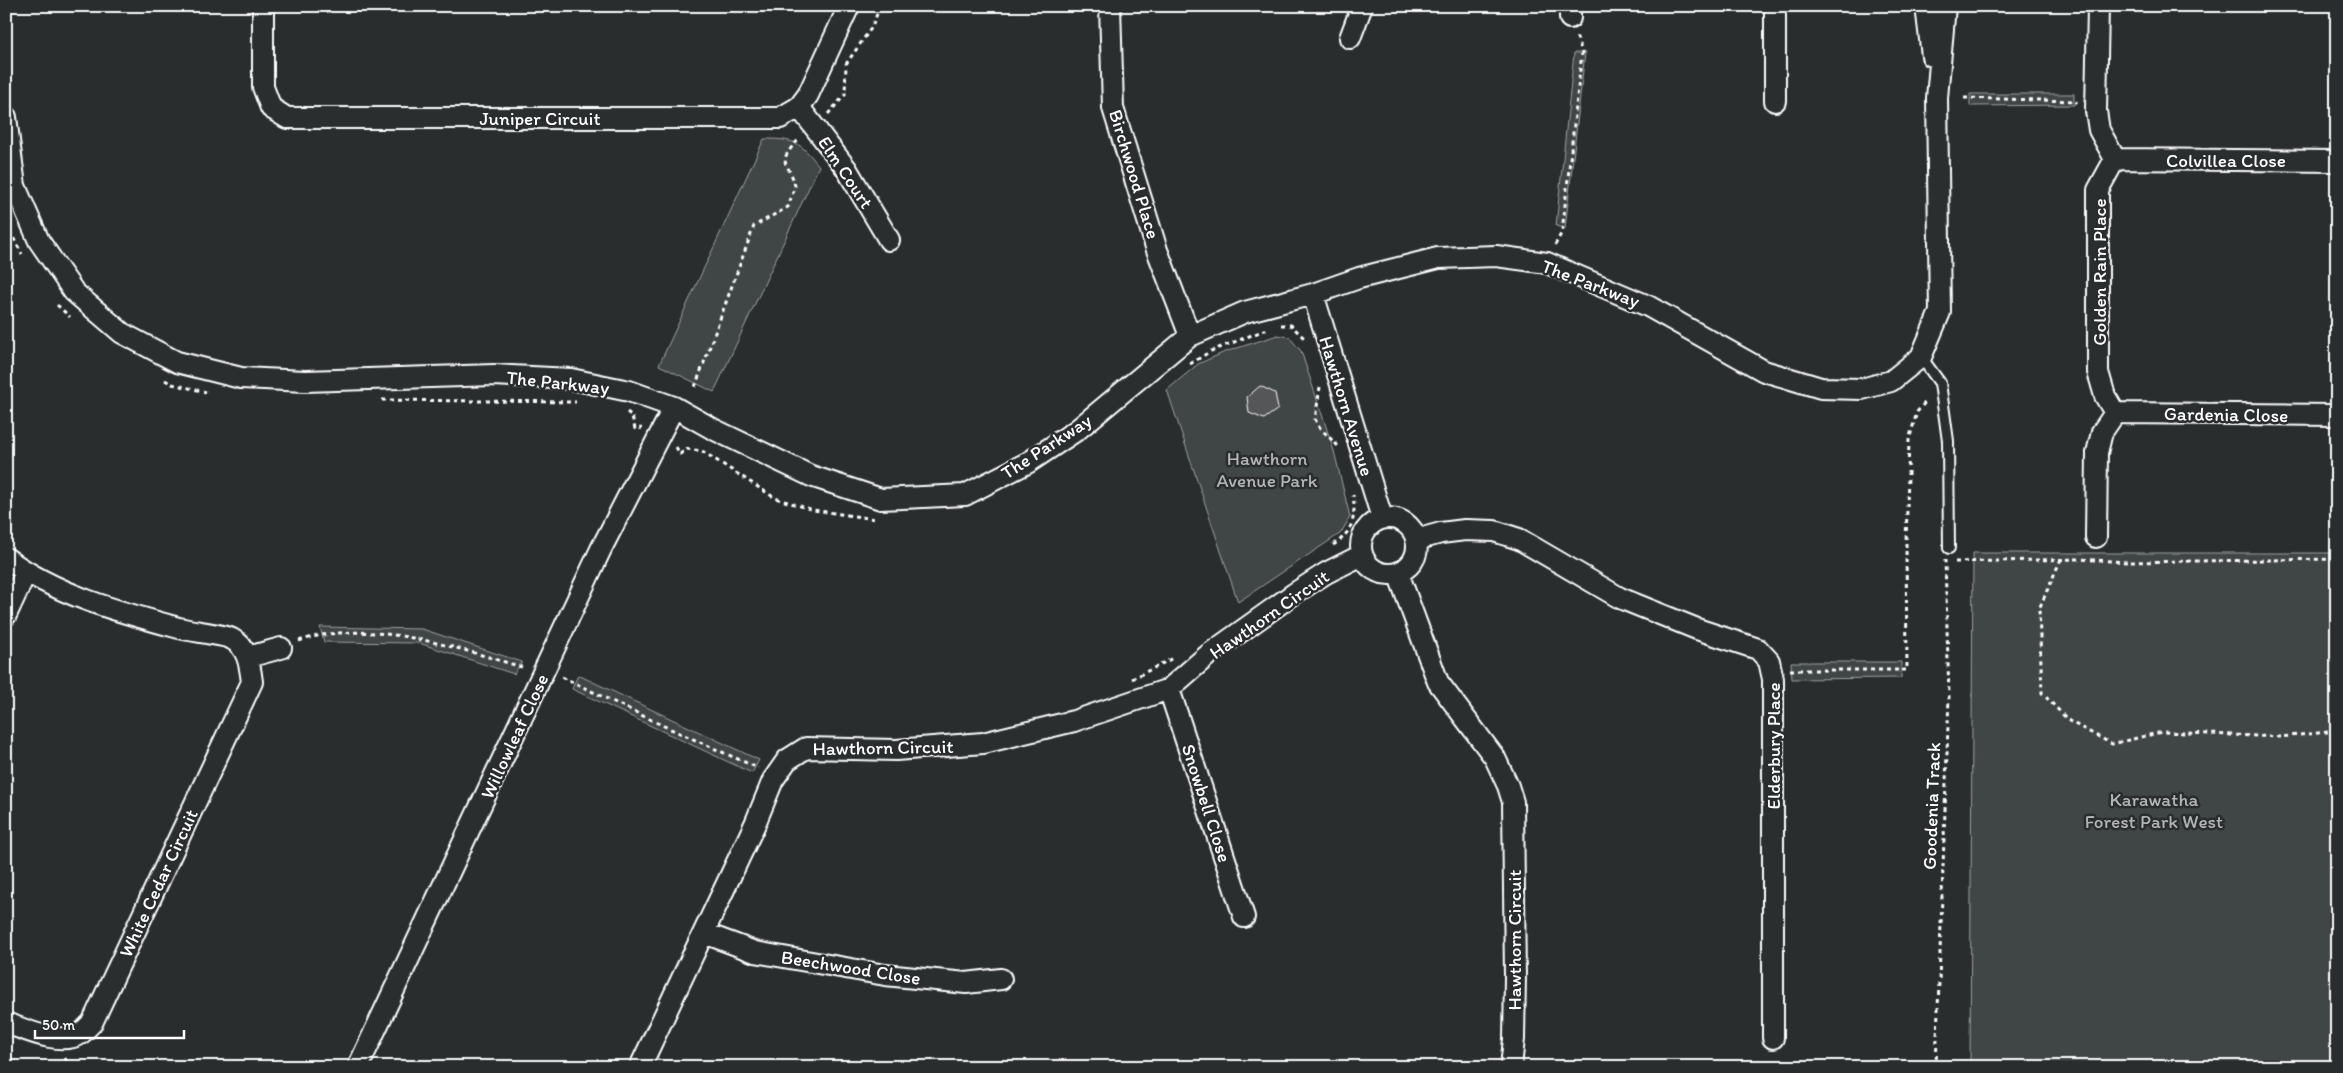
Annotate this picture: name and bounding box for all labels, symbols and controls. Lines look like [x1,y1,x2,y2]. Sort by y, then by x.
street label: Juniper Circuit [479,107,601,130]
street label: Birchwood Place [1104,107,1165,242]
street label: Elm Court [813,132,878,213]
street label: Colvillea Close [2166,149,2286,172]
street label: Golden Rain Place [2088,198,2111,346]
street label: The Parkway [1539,254,1643,313]
street label: Hawthorn Avenue [1314,333,1379,479]
street label: The Parkway [505,366,611,399]
street label: Gardenia Close [2164,402,2288,427]
street label: The Parkway [997,409,1096,484]
park label: Hawthorn Avenue Park [1216,447,1318,492]
street label: Hawthorn Circuit [1205,565,1334,664]
street label: Willowleaf Close [475,670,553,802]
street label: Elderbury Place [1762,682,1785,810]
street label: Hawthorn Circuit [812,735,954,760]
street label: Snowbell Close [1177,741,1236,865]
street label: Goodenia Track [1918,742,1945,870]
park label: Karawatha Forest Park West [2085,788,2223,833]
street label: White Cedar Circuit [114,805,203,961]
street label: Hawthorn Circuit [1503,870,1526,1010]
street label: Beechwood Close [779,945,922,990]
scale bar [35,1008,184,1040]
text: 50 m [42,1016,75,1034]

